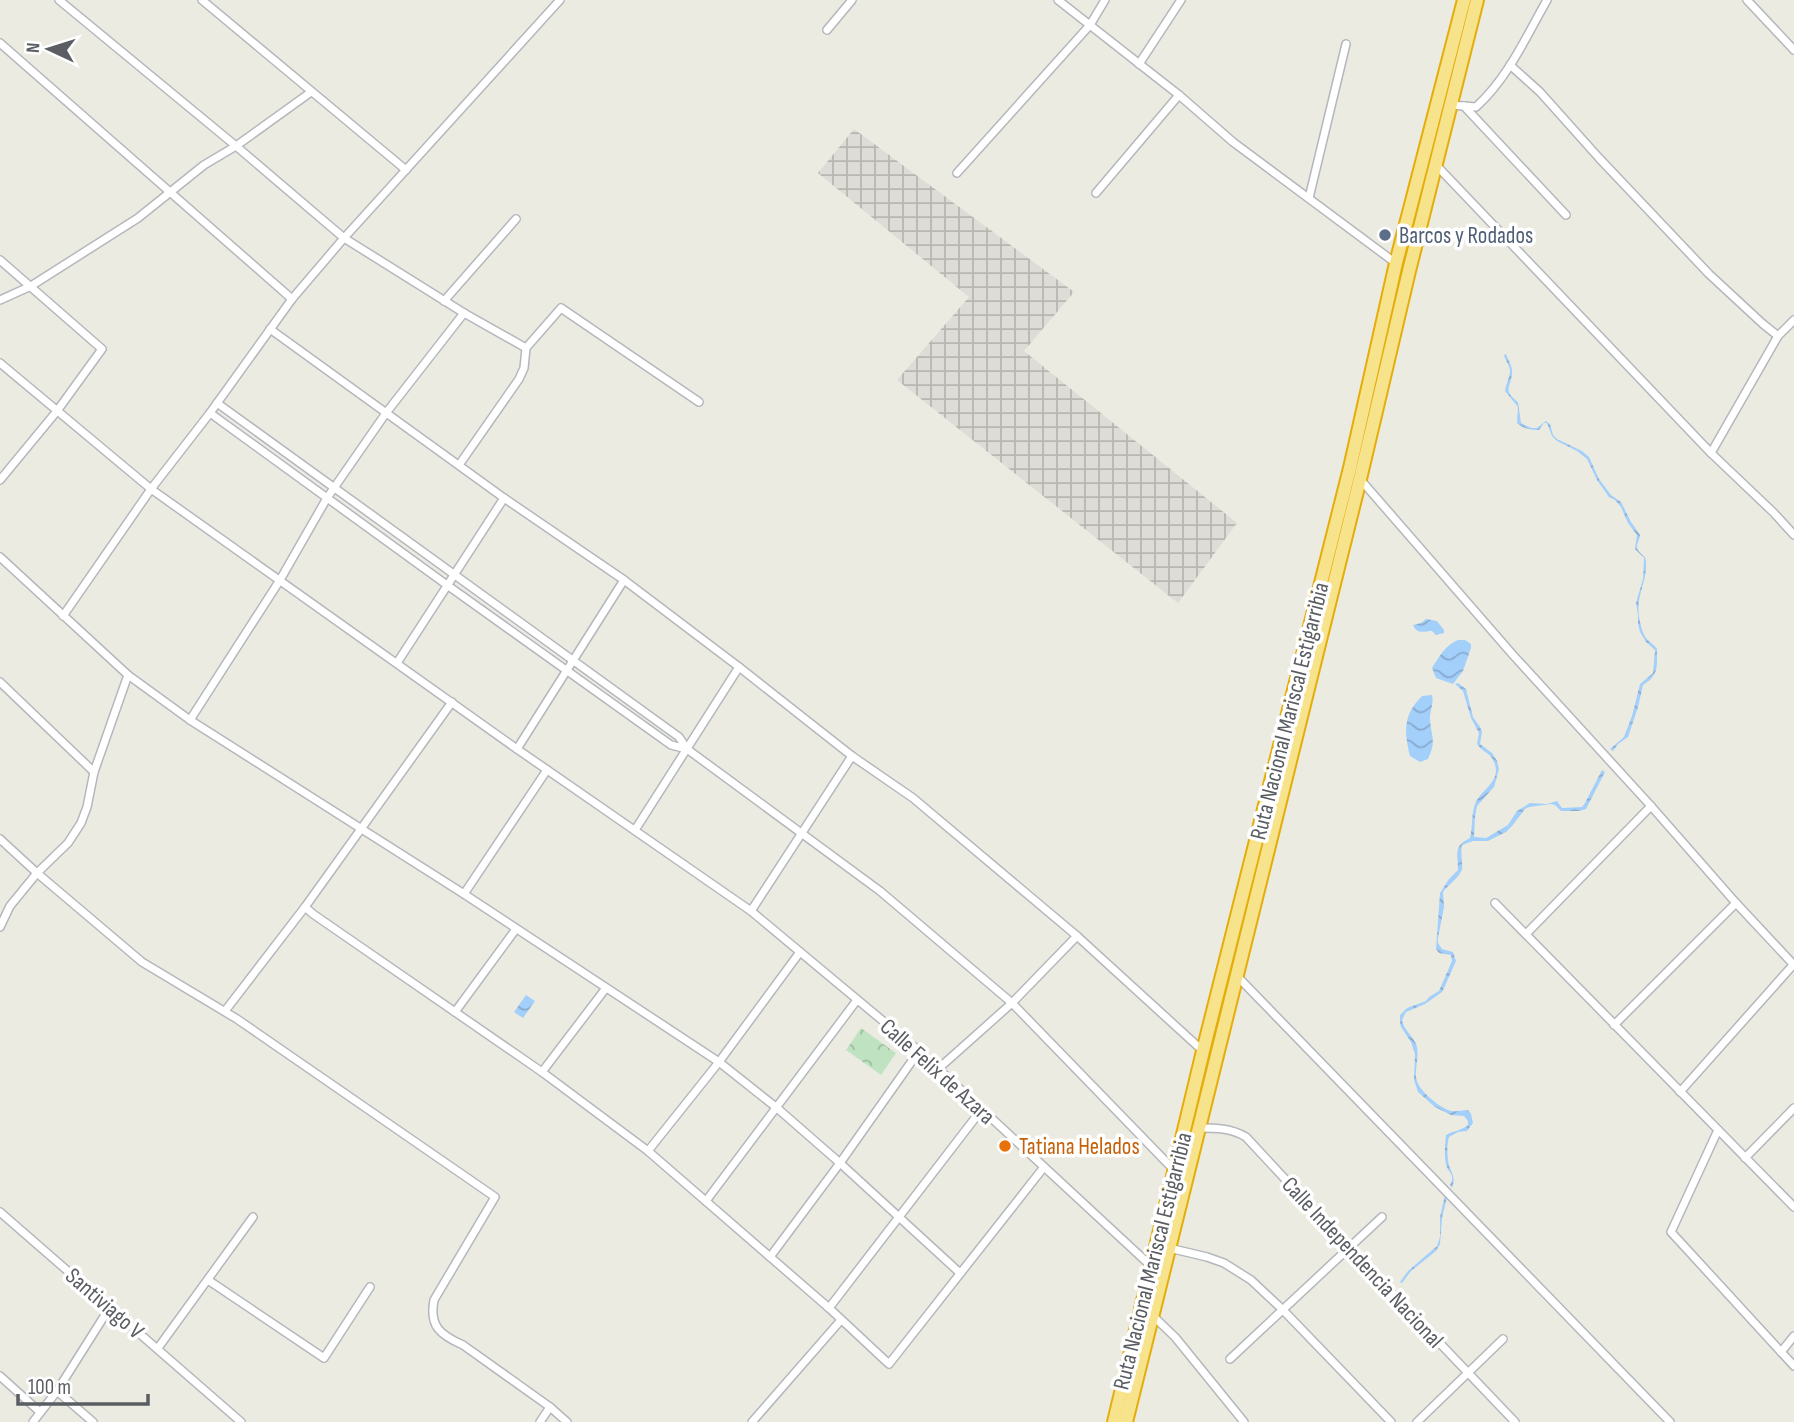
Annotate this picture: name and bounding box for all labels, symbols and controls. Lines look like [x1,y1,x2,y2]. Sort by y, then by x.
north arrow [14,14,84,84]
text: N [22,42,45,54]
place label: Barcos y Rodados [1399,222,1533,250]
marker: Barcos y Rodados [1377,227,1393,243]
street label: Ruta Nacional Mariscal Estigarribia [1244,580,1336,843]
street label: Calle Felix de Azara [874,1013,1000,1131]
street label: Ruta Nacional Mariscal Estigarribia [1107,1130,1199,1393]
place label: Tatiana Helados [1019,1133,1140,1161]
marker: Tatiana Helados [997,1138,1013,1154]
street label: Calle Independencia Nacional [1276,1171,1449,1354]
street label: Santiviago V [59,1262,150,1346]
scale bar [18,1362,147,1406]
text: 100 m [28,1375,71,1400]

